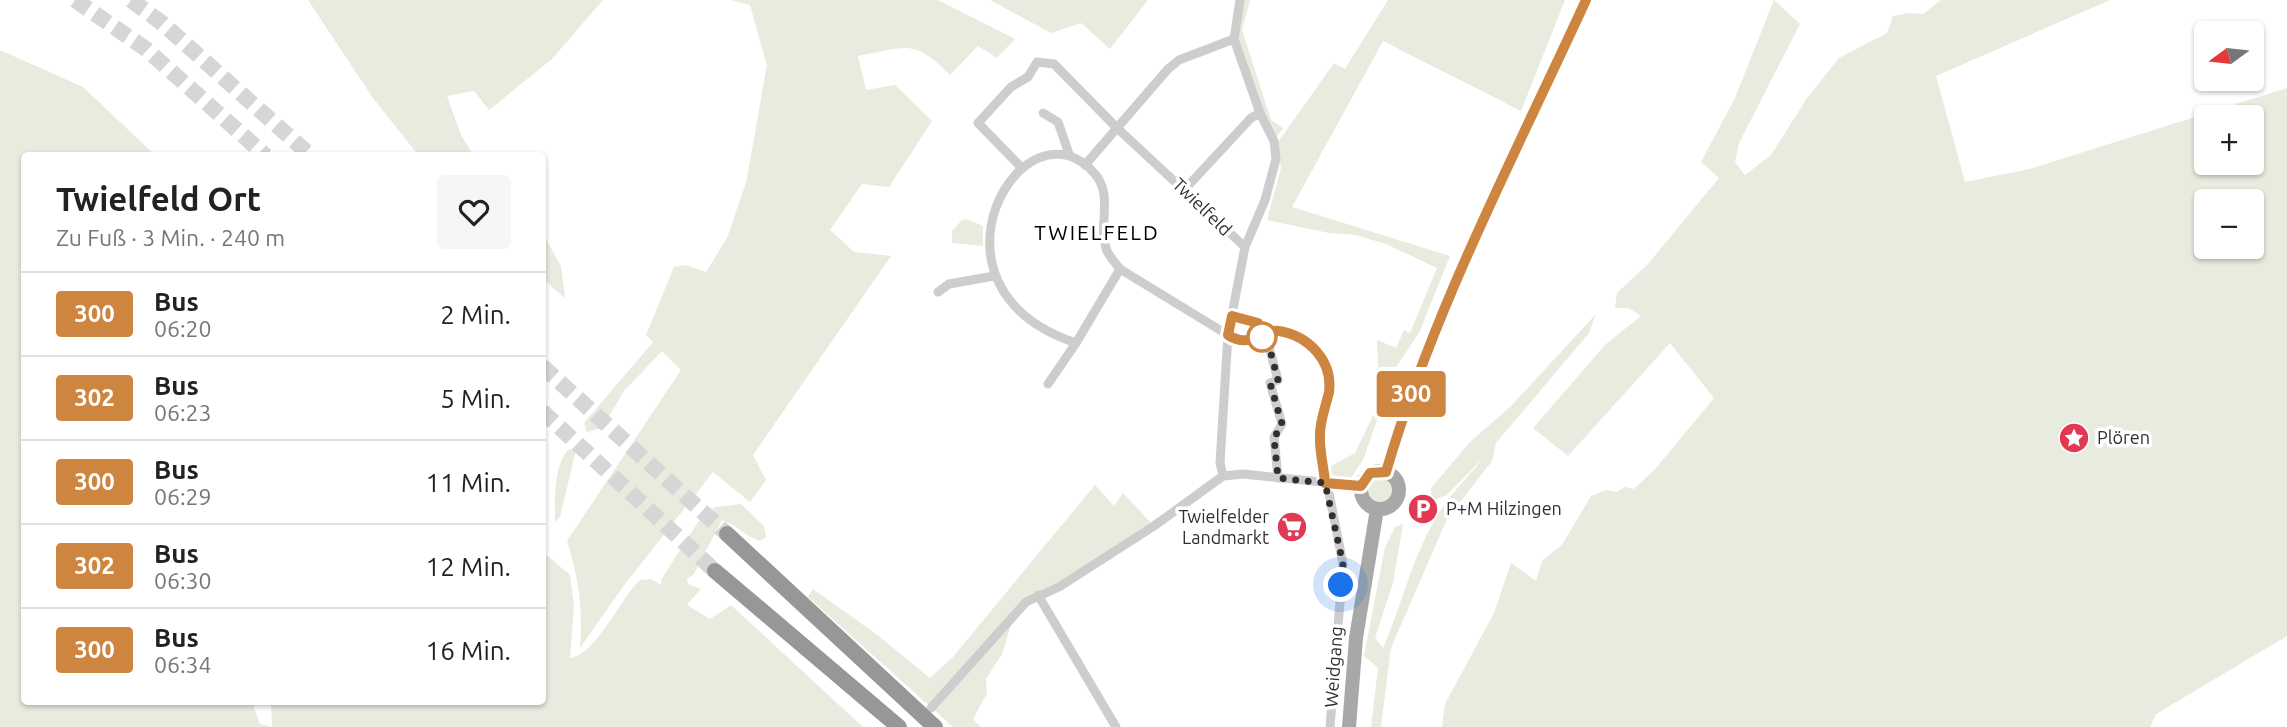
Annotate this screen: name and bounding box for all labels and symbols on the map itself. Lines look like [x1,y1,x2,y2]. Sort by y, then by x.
north arrow [2194,21,2264,91]
street label: Twielfeld [1169,173,1236,239]
district label: TWIELFELD [1034,220,1160,244]
unlabelled marker [1247,322,1277,352]
line badge: 300 [1371,371,1451,417]
place icon: Plören [2057,421,2091,455]
place label: Plören [2097,427,2150,447]
parking icon: P+M Hilzingen [1406,492,1440,526]
place label: P+M Hilzingen [1446,498,1562,518]
place label: Twielfelder Landmarkt [1178,506,1269,547]
supermarket icon: Twielfelder Landmarkt [1275,510,1309,544]
your location [1323,567,1358,602]
street label: Weidgang [1320,626,1346,708]

